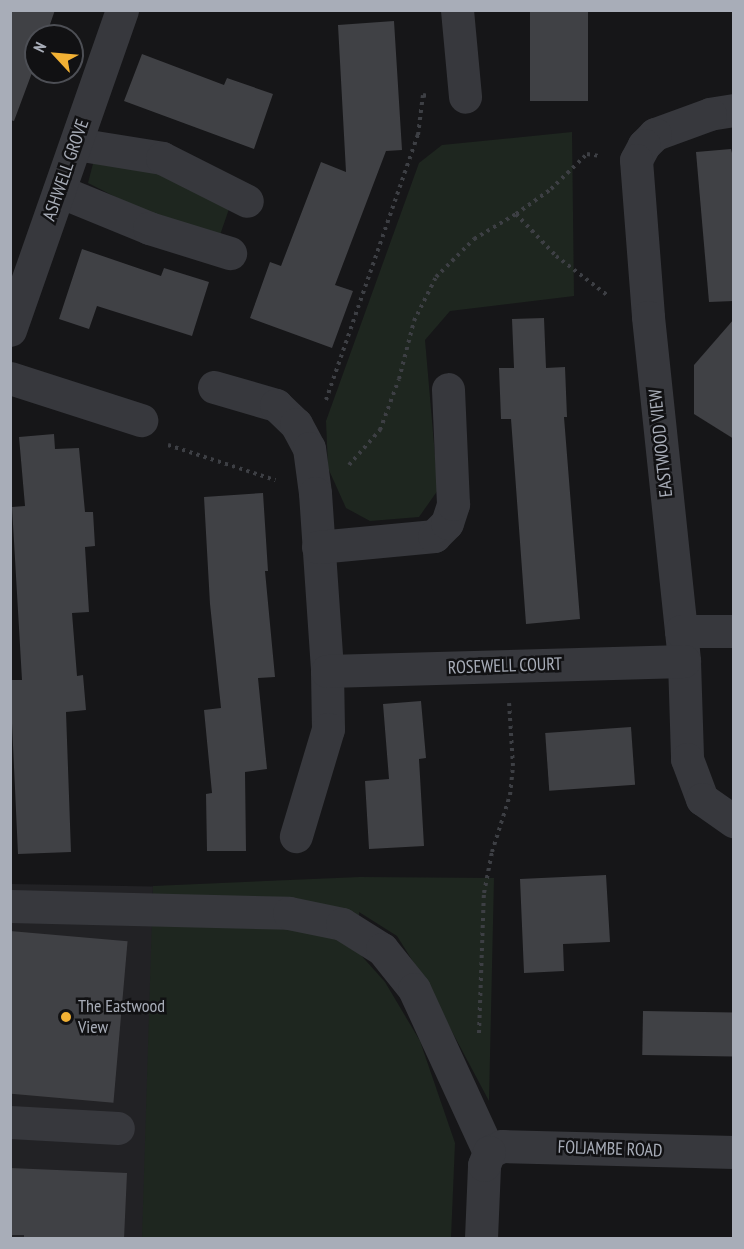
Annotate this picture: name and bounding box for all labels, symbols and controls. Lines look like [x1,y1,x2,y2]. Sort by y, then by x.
north arrow [24,24,84,84]
text: N [29,39,50,55]
street label: ASHWELL GROVE [38,116,94,224]
street label: EASTWOOD VIEW [645,388,677,498]
street label: ROSEWELL COURT [447,653,563,679]
place label: The Eastwood View [78,996,165,1038]
marker: The Eastwood View [59,1010,73,1024]
street label: FOLJAMBE ROAD [557,1136,663,1162]

